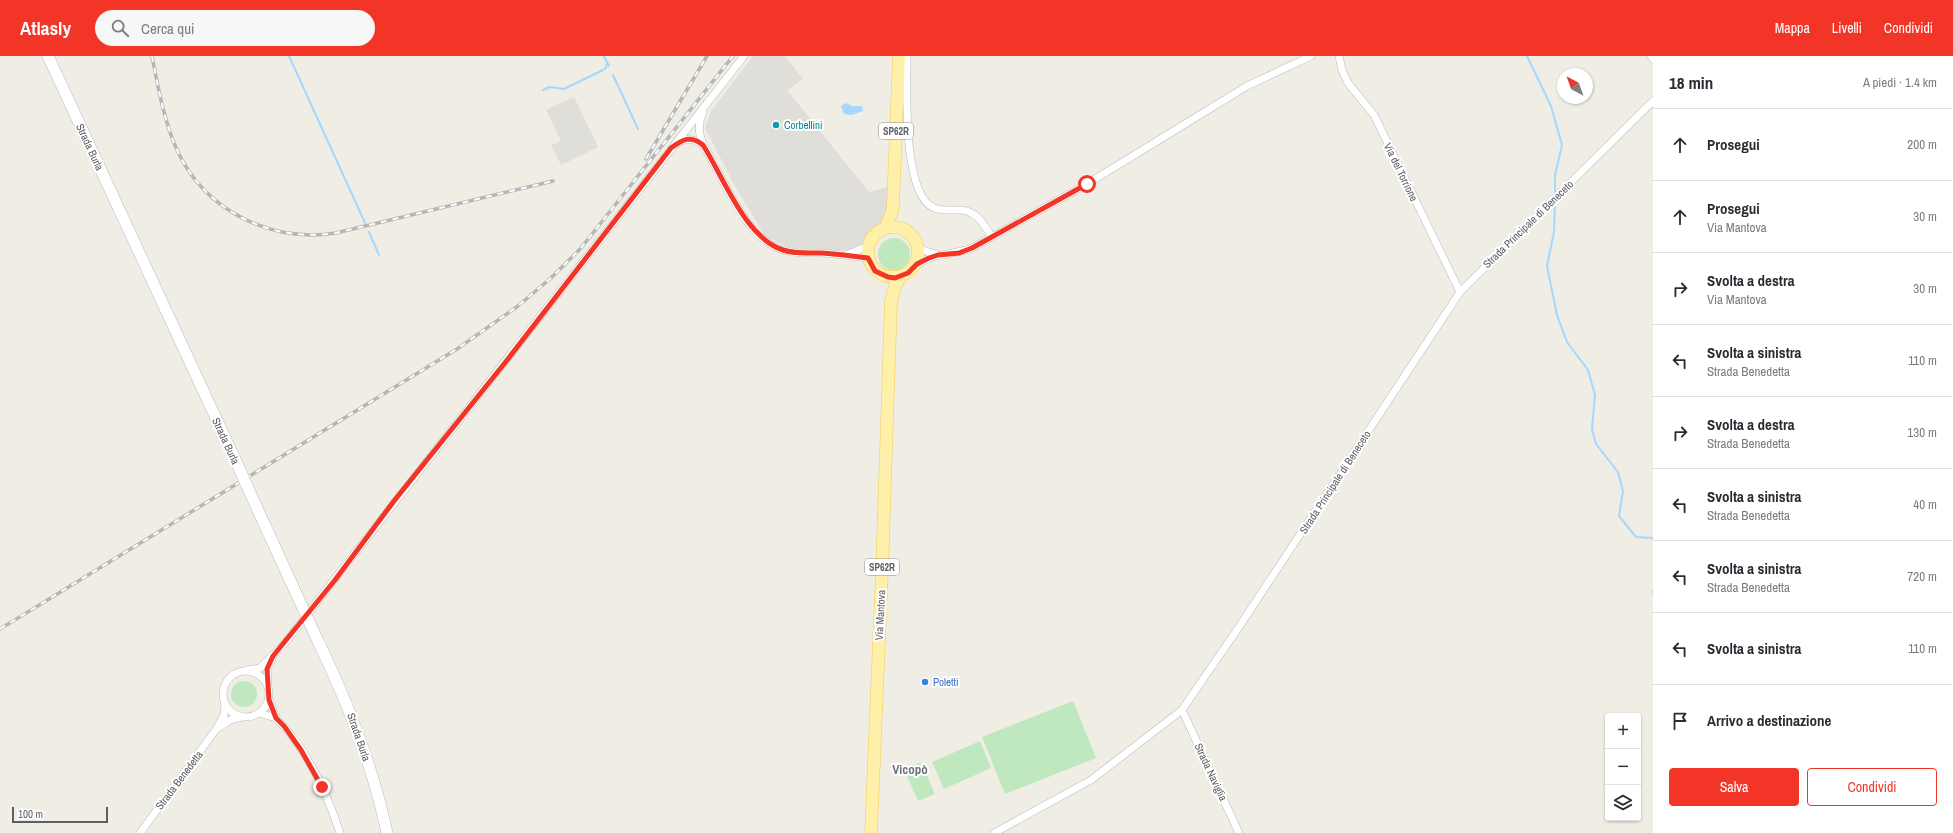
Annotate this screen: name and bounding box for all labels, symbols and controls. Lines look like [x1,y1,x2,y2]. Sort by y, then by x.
search box [95,10,375,46]
text: Atlasly [20,15,71,41]
icon: search [109,17,131,39]
text: Cerca qui [141,18,194,39]
text: Mappa [1775,19,1810,37]
text: Livelli [1832,19,1862,37]
text: Condividi [1884,19,1933,37]
north arrow [1557,68,1593,104]
text: 18 min [1669,71,1713,94]
text: A piedi · 1.4 km [1863,74,1937,91]
place label: Corbellini [784,118,823,132]
marker: Corbellini [771,120,781,130]
street label: Strada Burla [73,121,107,173]
road number: SP62R [879,123,913,139]
icon: ahead [1669,134,1691,156]
text: Prosegui [1707,134,1760,155]
text: 200 m [1907,136,1937,153]
street label: Via del Torrione [1381,140,1421,204]
route start [1078,175,1096,193]
street label: Strada Principale di Beneceto [1480,177,1576,271]
text: Prosegui [1707,198,1760,219]
icon: ahead [1669,206,1691,228]
text: 30 m [1913,208,1937,225]
text: Via Mantova [1707,219,1767,236]
text: Svolta a destra [1707,270,1795,291]
icon: right [1669,278,1691,300]
text: 30 m [1913,280,1937,297]
text: Via Mantova [1707,291,1767,308]
text: Svolta a sinistra [1707,342,1801,363]
icon: left [1669,350,1691,372]
text: 110 m [1908,352,1937,369]
text: Strada Benedetta [1707,363,1790,380]
text: Svolta a destra [1707,414,1795,435]
street label: Strada Burla [209,415,243,467]
icon: right [1669,422,1691,444]
text: 130 m [1907,424,1937,441]
street label: Strada Principale di Beneceto [1296,428,1374,536]
text: Strada Benedetta [1707,435,1790,452]
text: Svolta a sinistra [1707,486,1801,507]
icon: left [1669,494,1691,516]
text: 40 m [1913,496,1937,513]
text: Strada Benedetta [1707,507,1790,524]
text: Svolta a sinistra [1707,558,1801,579]
road number: SP62R [865,559,899,575]
icon: left [1669,566,1691,588]
text: 720 m [1907,568,1937,585]
text: Strada Benedetta [1707,579,1790,596]
street label: Via Mantova [872,589,888,641]
icon: left [1669,638,1691,660]
text: Svolta a sinistra [1707,638,1801,659]
text: 110 m [1908,640,1937,657]
place label: Poletti [933,675,959,689]
marker: Poletti [920,677,930,687]
icon: arrive [1669,710,1691,732]
text: Arrivo a destinazione [1707,710,1831,731]
street label: Strada Burla [344,711,374,763]
map controls [1605,713,1641,821]
button: + [1605,713,1641,749]
street label: Strada Naviglia [1192,741,1230,803]
street label: Strada Benedetta [152,748,206,812]
button: − [1605,749,1641,785]
district label: Vicopò [892,761,928,778]
button: Salva [1669,768,1799,806]
button: Condividi [1807,768,1937,806]
route end [313,778,331,796]
button: layers [1605,785,1641,821]
scale bar [12,805,108,824]
text: 100 m [18,807,43,821]

